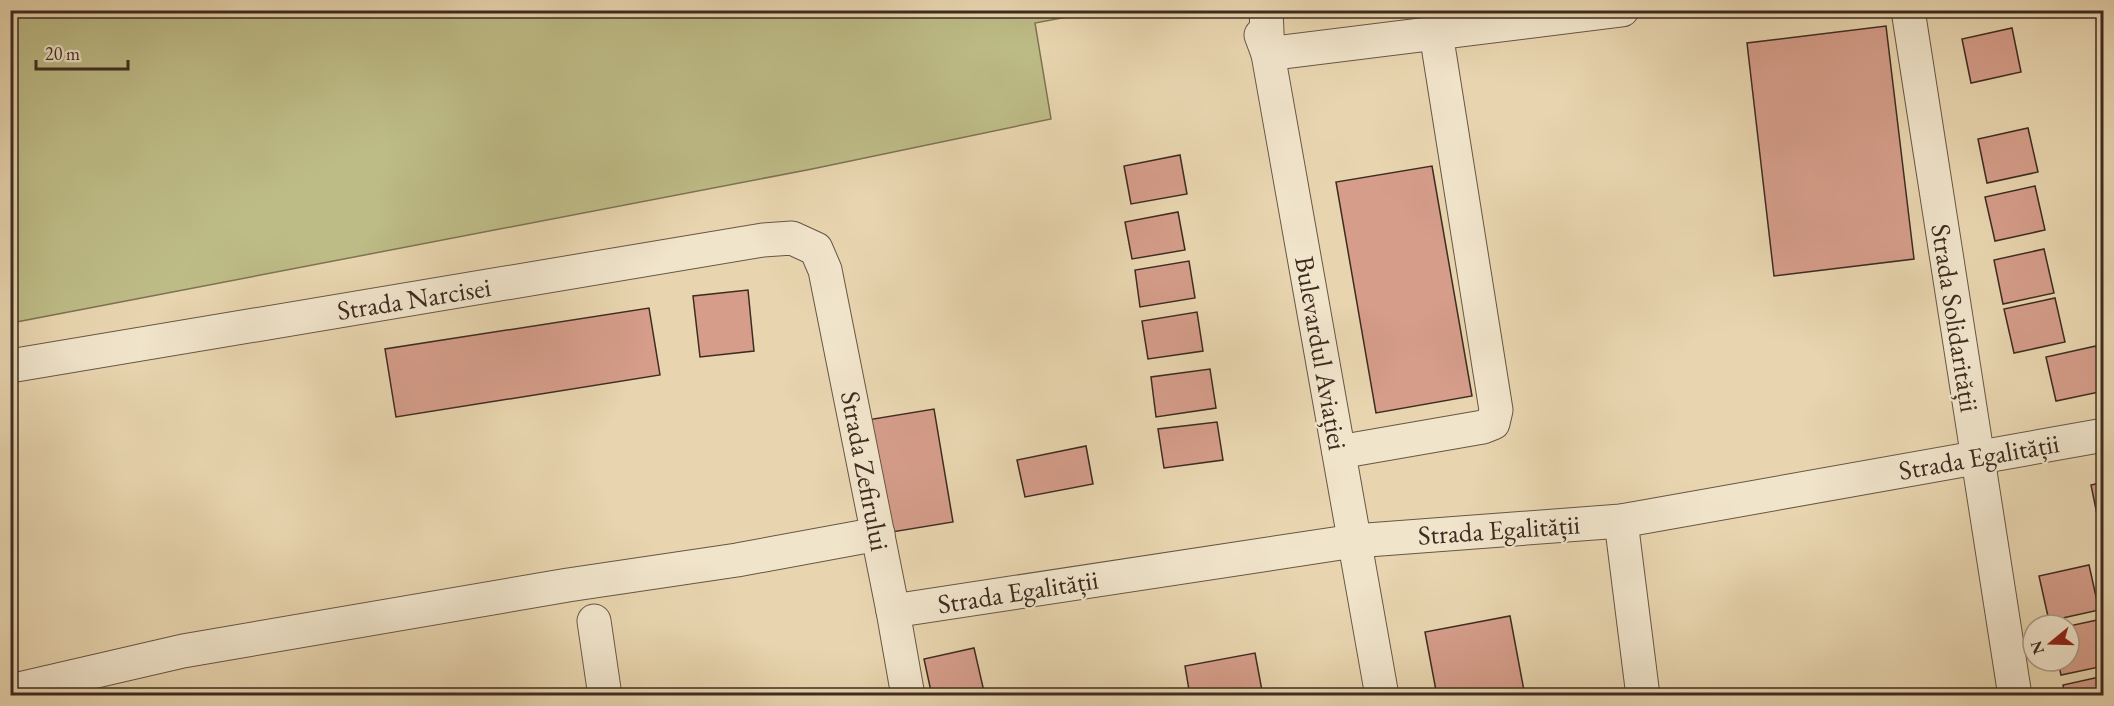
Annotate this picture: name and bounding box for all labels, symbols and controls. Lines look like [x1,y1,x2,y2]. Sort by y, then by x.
scale bar [36,33,128,71]
text: 20 m [45,42,80,65]
street label: Strada Solidarității [1923,221,1988,415]
street label: Bulevardul Aviației [1287,253,1356,453]
street label: Strada Narcisei [334,269,494,328]
street label: Strada Zefirului [833,388,898,554]
street label: Strada Egalității [1896,425,2062,488]
street label: Strada Egalității [1417,506,1582,553]
street label: Strada Egalității [935,561,1101,621]
north arrow [2021,613,2081,673]
text: N [2025,638,2049,657]

